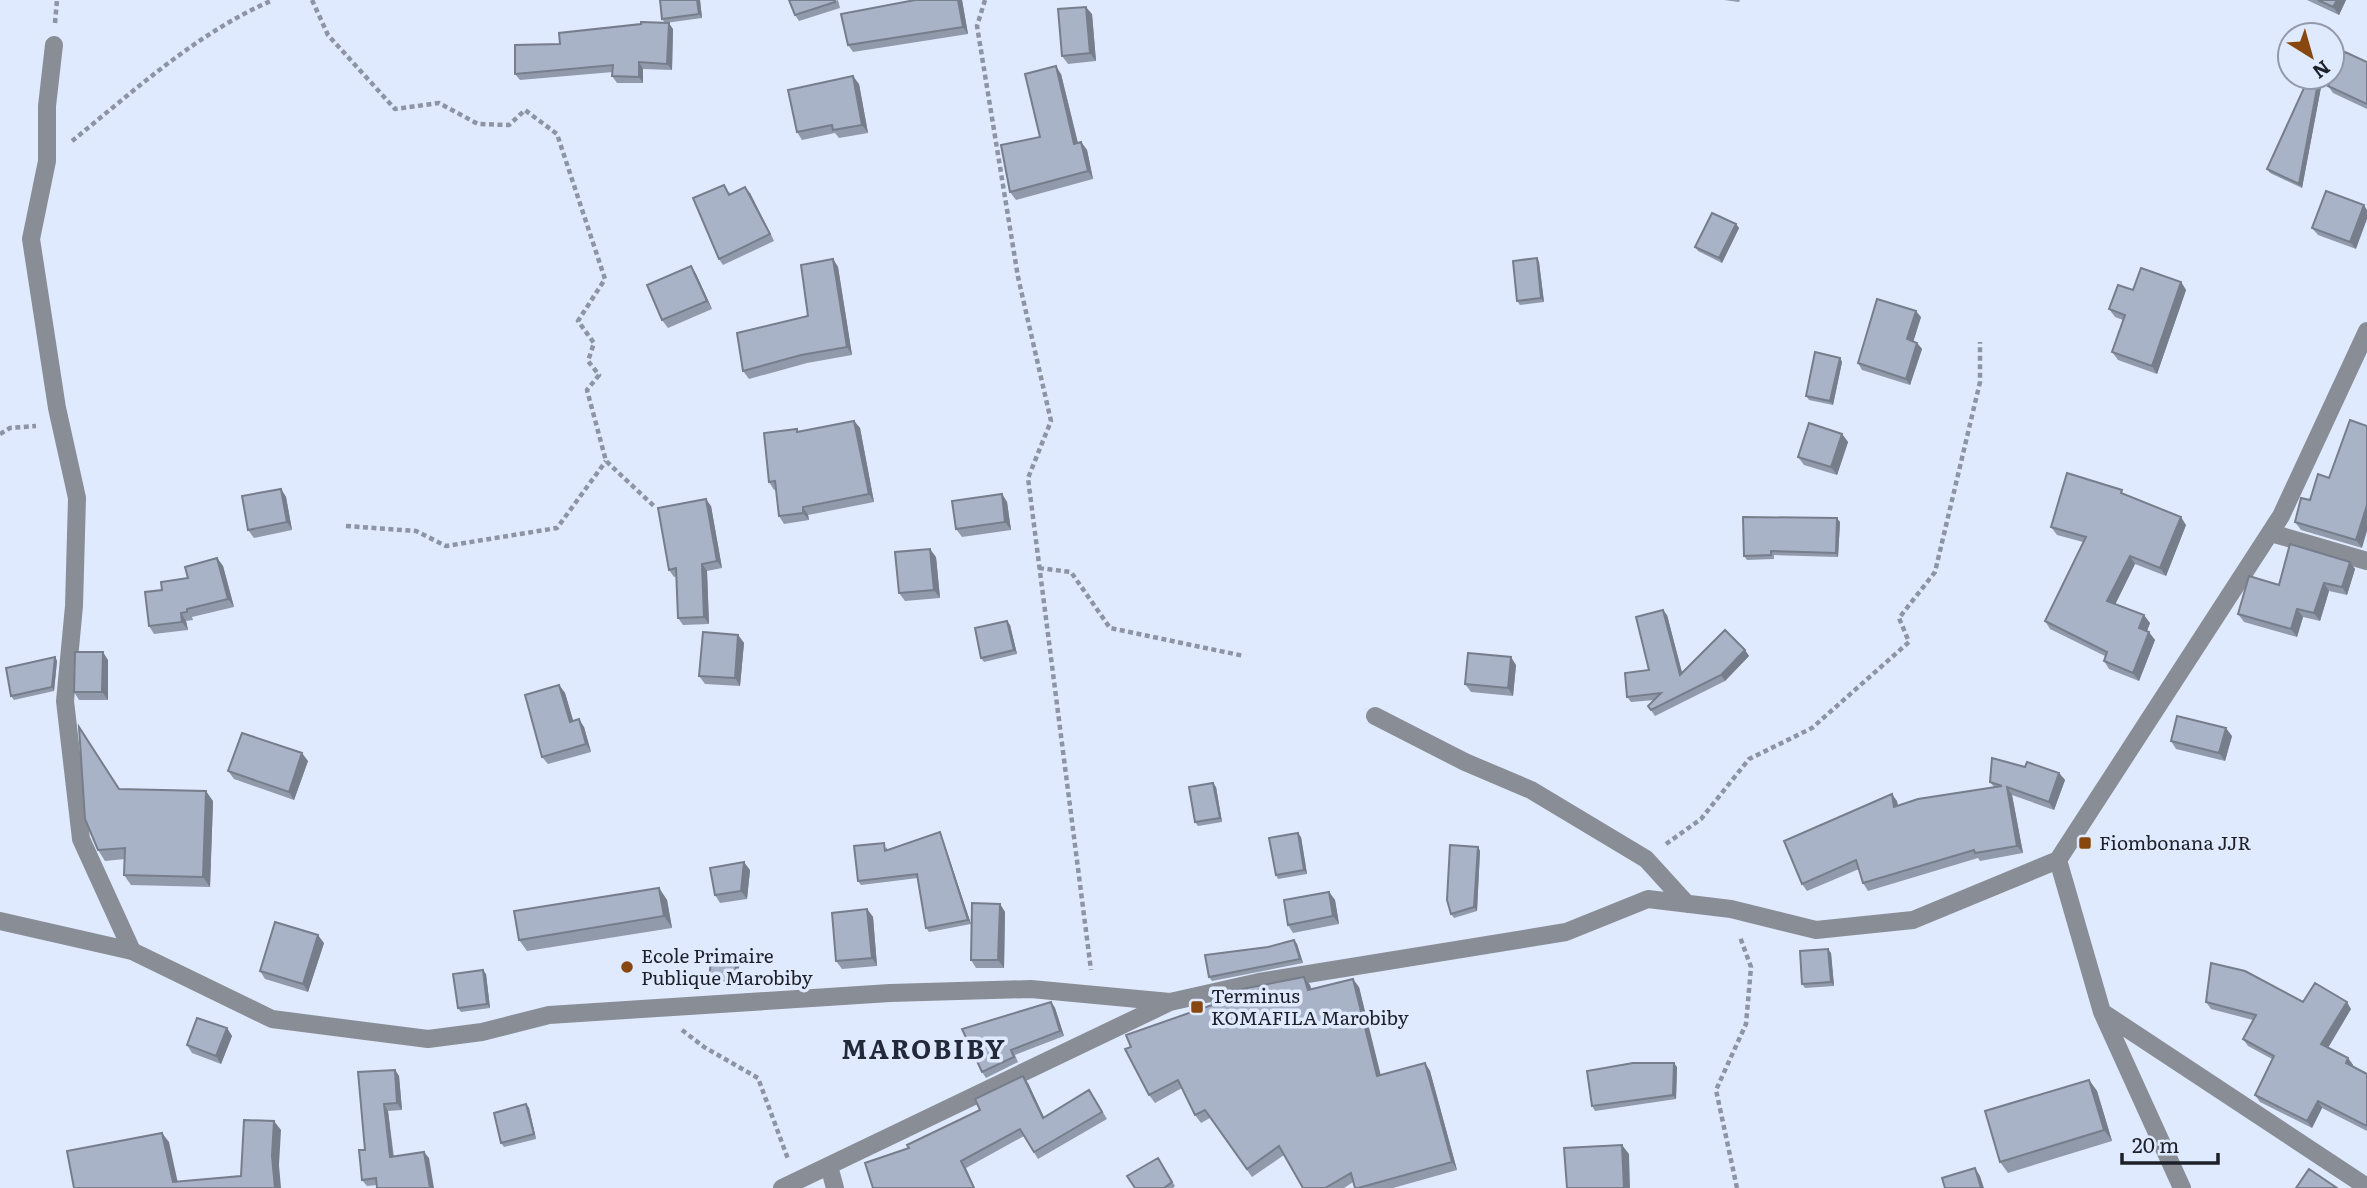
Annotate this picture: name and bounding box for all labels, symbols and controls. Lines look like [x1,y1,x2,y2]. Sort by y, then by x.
north arrow [2276,21,2346,91]
text: N [2307,54,2337,86]
place label: Fiombonana JJR [2099,828,2251,856]
marker: Fiombonana JJR [2077,835,2093,851]
place label: Ecole Primaire Publique Marobiby [641,941,813,991]
marker: Ecole Primaire Publique Marobiby [619,959,635,975]
place label: Terminus KOMAFILA Marobiby [1211,981,1409,1031]
marker: Terminus KOMAFILA Marobiby [1189,999,1205,1015]
district label: MAROBIBY [841,1028,1007,1067]
scale bar [2122,1122,2218,1166]
text: 20 m [2132,1128,2179,1159]

